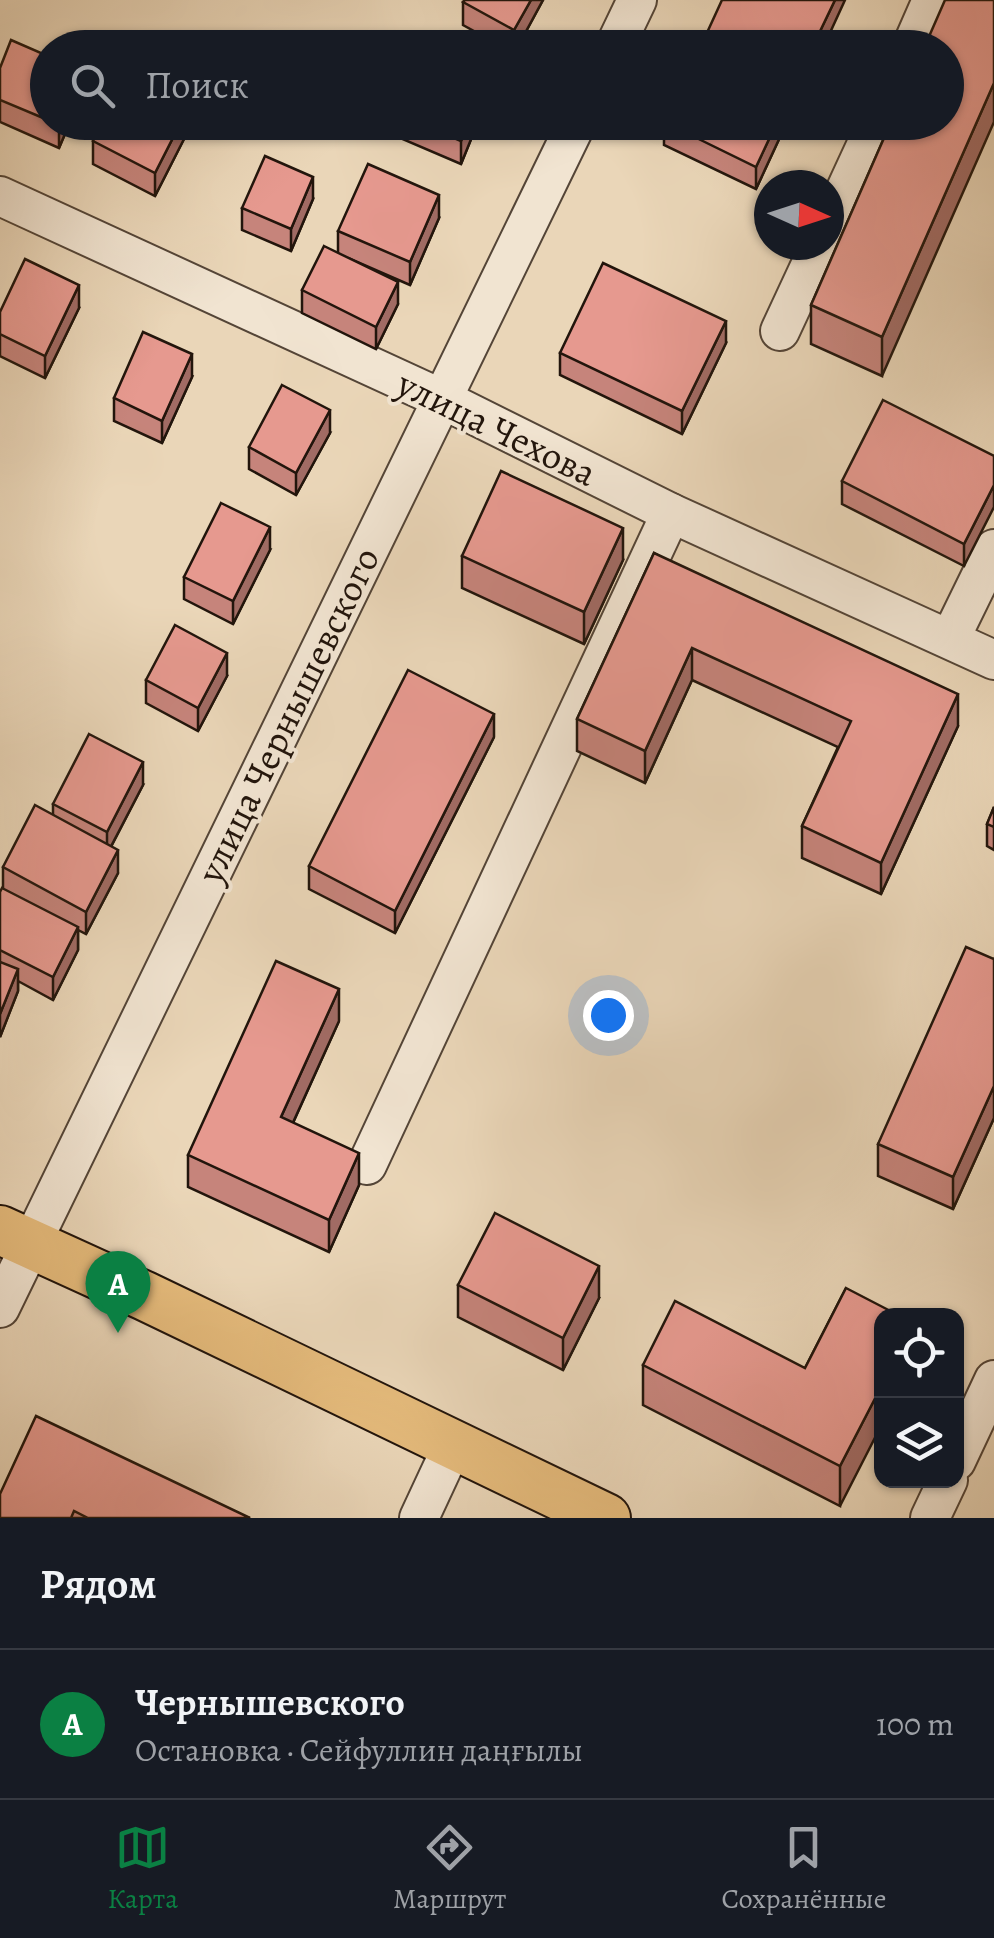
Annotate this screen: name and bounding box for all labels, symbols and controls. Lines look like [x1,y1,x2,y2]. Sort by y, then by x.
search box [30,30,964,140]
icon: search [65,58,120,113]
text: Поиск [145,59,249,111]
north arrow [754,170,844,260]
street label: улица Чехова [388,357,606,499]
street label: улица Чернышевского [184,538,392,892]
your location [583,990,634,1041]
pin: A [86,1250,150,1333]
map controls [874,1308,964,1488]
button: locate [874,1308,964,1398]
button: layers [874,1398,964,1488]
text: Рядом [40,1555,157,1612]
text: Чернышевского [135,1676,405,1728]
text: A [62,1702,83,1746]
text: 100 m [876,1702,954,1746]
text: Остановка · Сейфуллин даңғылы [135,1728,583,1772]
tab: Карта [108,1820,178,1918]
tab: Маршрут [393,1820,506,1918]
tab: Сохранённые [721,1820,887,1918]

